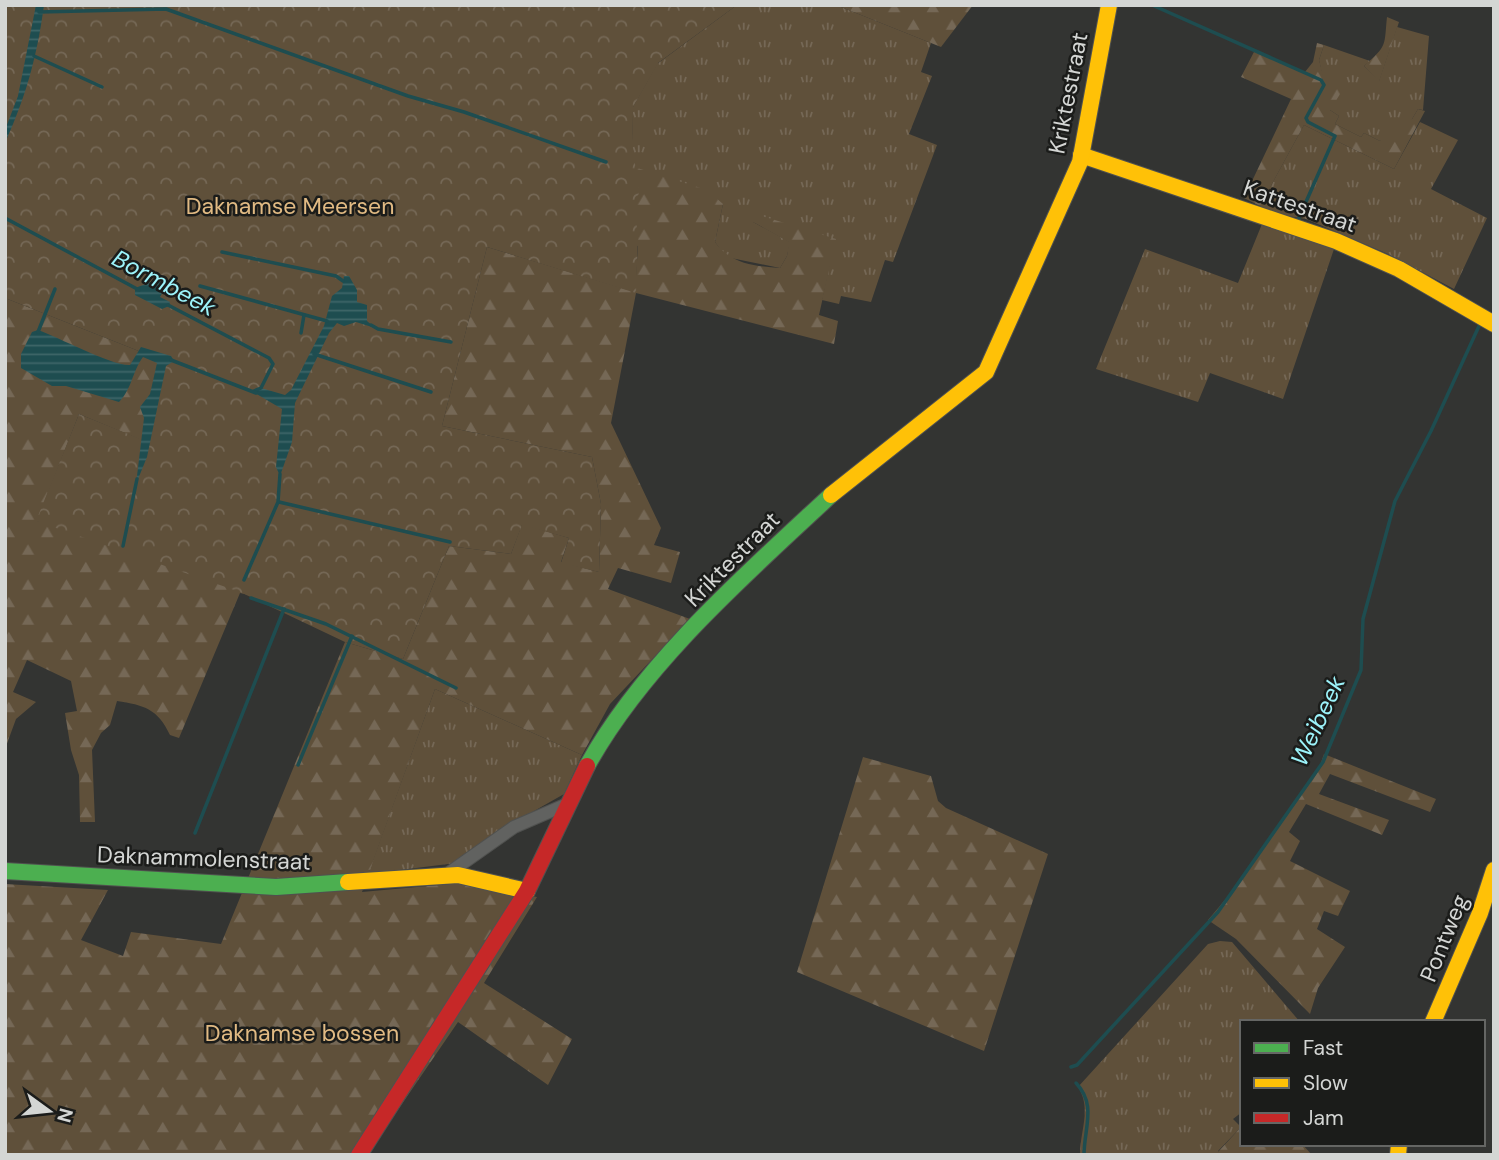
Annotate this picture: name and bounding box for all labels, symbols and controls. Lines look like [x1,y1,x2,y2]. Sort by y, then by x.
street label: Kriktestraat [1042,30,1094,156]
street label: Kattestraat [1239,173,1361,239]
park label: Daknamse Meersen [186,191,394,221]
water label: Bormbeek [107,242,222,323]
street label: Kriktestraat [678,505,786,613]
water label: Weibeek [1283,670,1352,771]
street label: Daknammolenstraat [97,839,311,877]
street label: Pontweg [1413,890,1475,986]
park label: Daknamse bossen [205,1018,399,1048]
legend [1240,1020,1485,1146]
text: Fast [1303,1034,1343,1062]
text: Slow [1303,1069,1348,1097]
north arrow [14,1076,84,1146]
text: Jam [1303,1104,1344,1132]
text: N [51,1105,79,1125]

